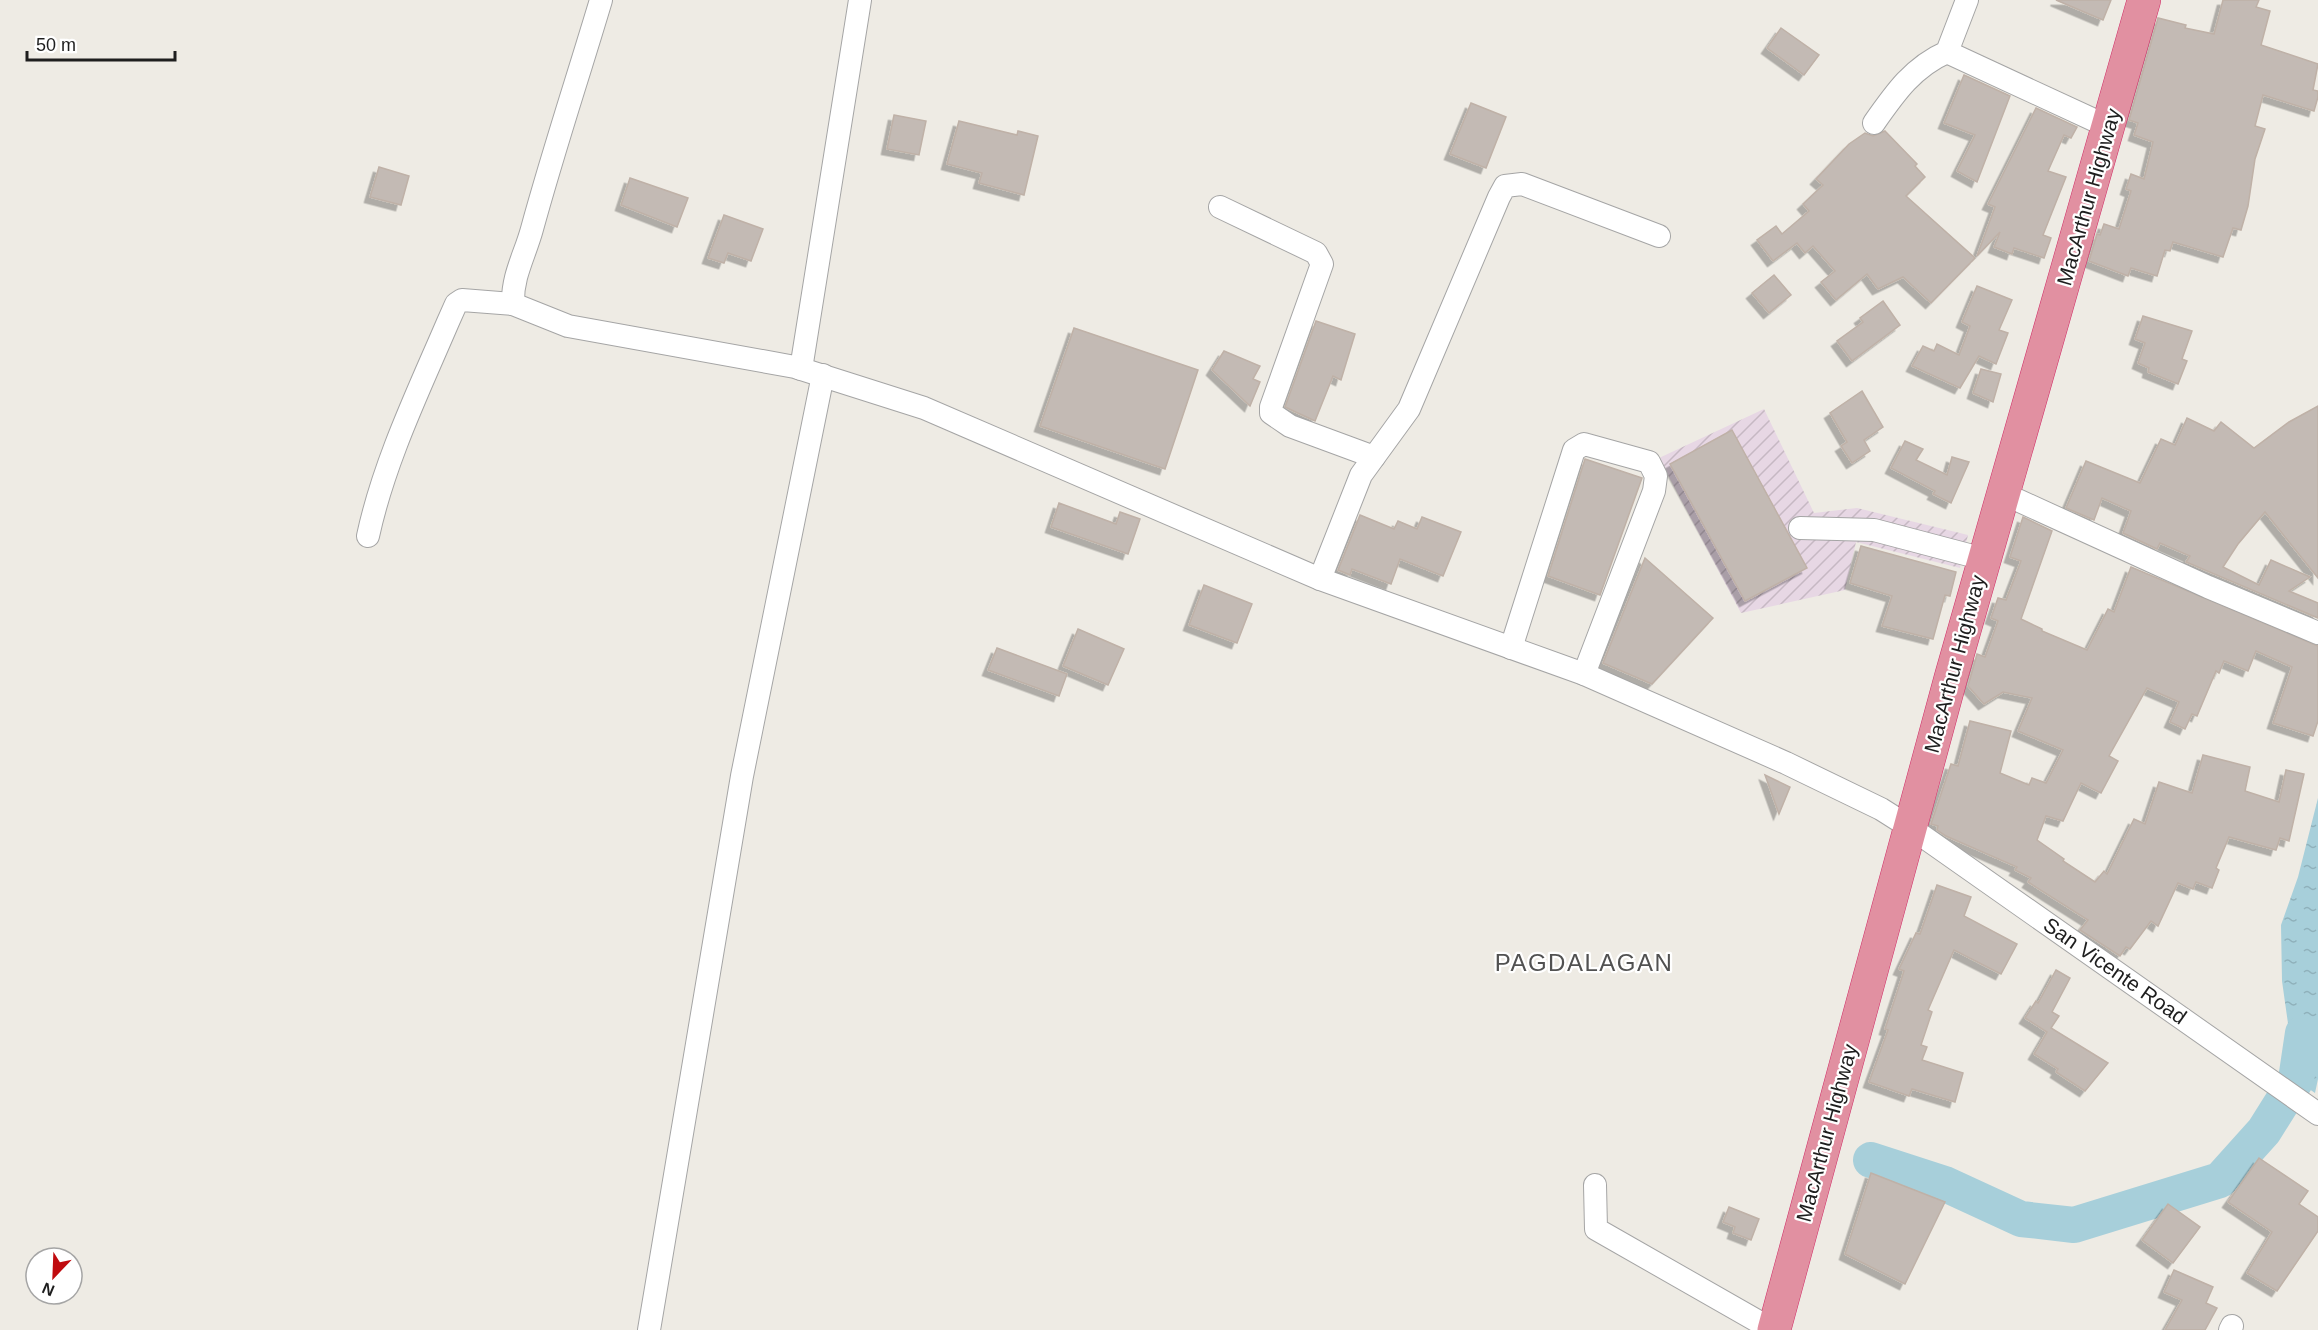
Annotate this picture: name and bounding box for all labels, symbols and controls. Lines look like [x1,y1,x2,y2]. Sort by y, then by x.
scale bar [27,24,176,62]
text: 50 m [36,35,76,55]
street label: MacArthur Highway [2052,105,2125,288]
street label: MacArthur Highway [1920,572,1989,755]
street label: San Vicente Road [2040,913,2191,1028]
district label: PAGDALAGAN [1495,949,1673,976]
street label: MacArthur Highway [1792,1041,1861,1224]
north arrow [24,1246,84,1306]
text: N [40,1279,57,1299]

